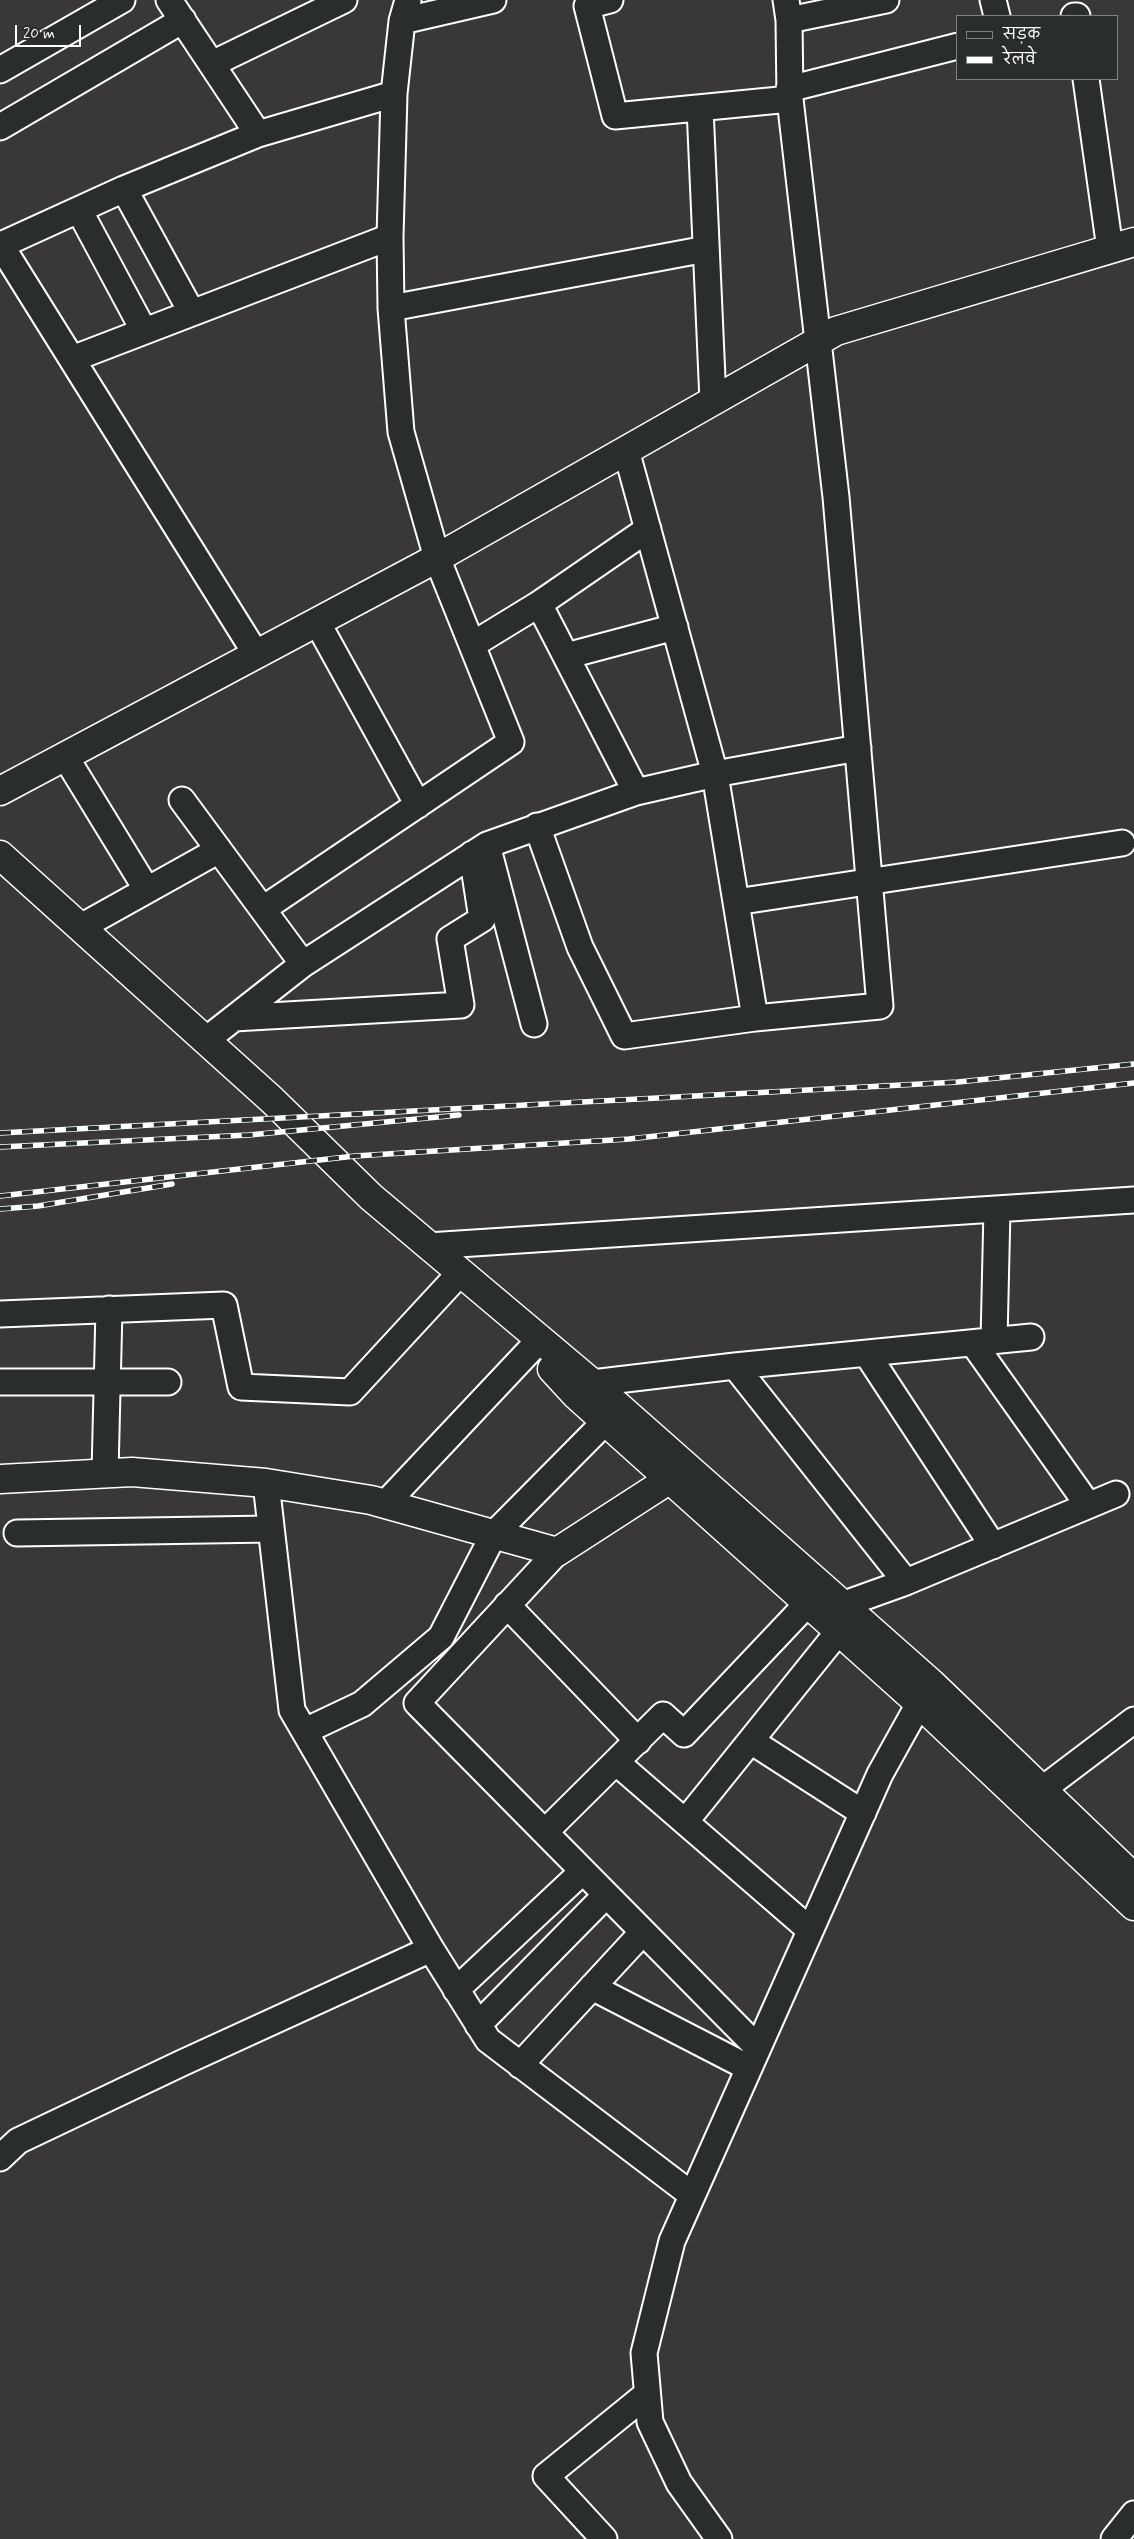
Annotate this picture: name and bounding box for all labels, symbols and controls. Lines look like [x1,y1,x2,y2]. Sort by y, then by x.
scale bar [18,15,84,47]
legend [956,15,1119,80]
text: 20 m [23,24,55,44]
text: सड़क [1003,25,1040,45]
text: रेलवे [1003,50,1036,70]

